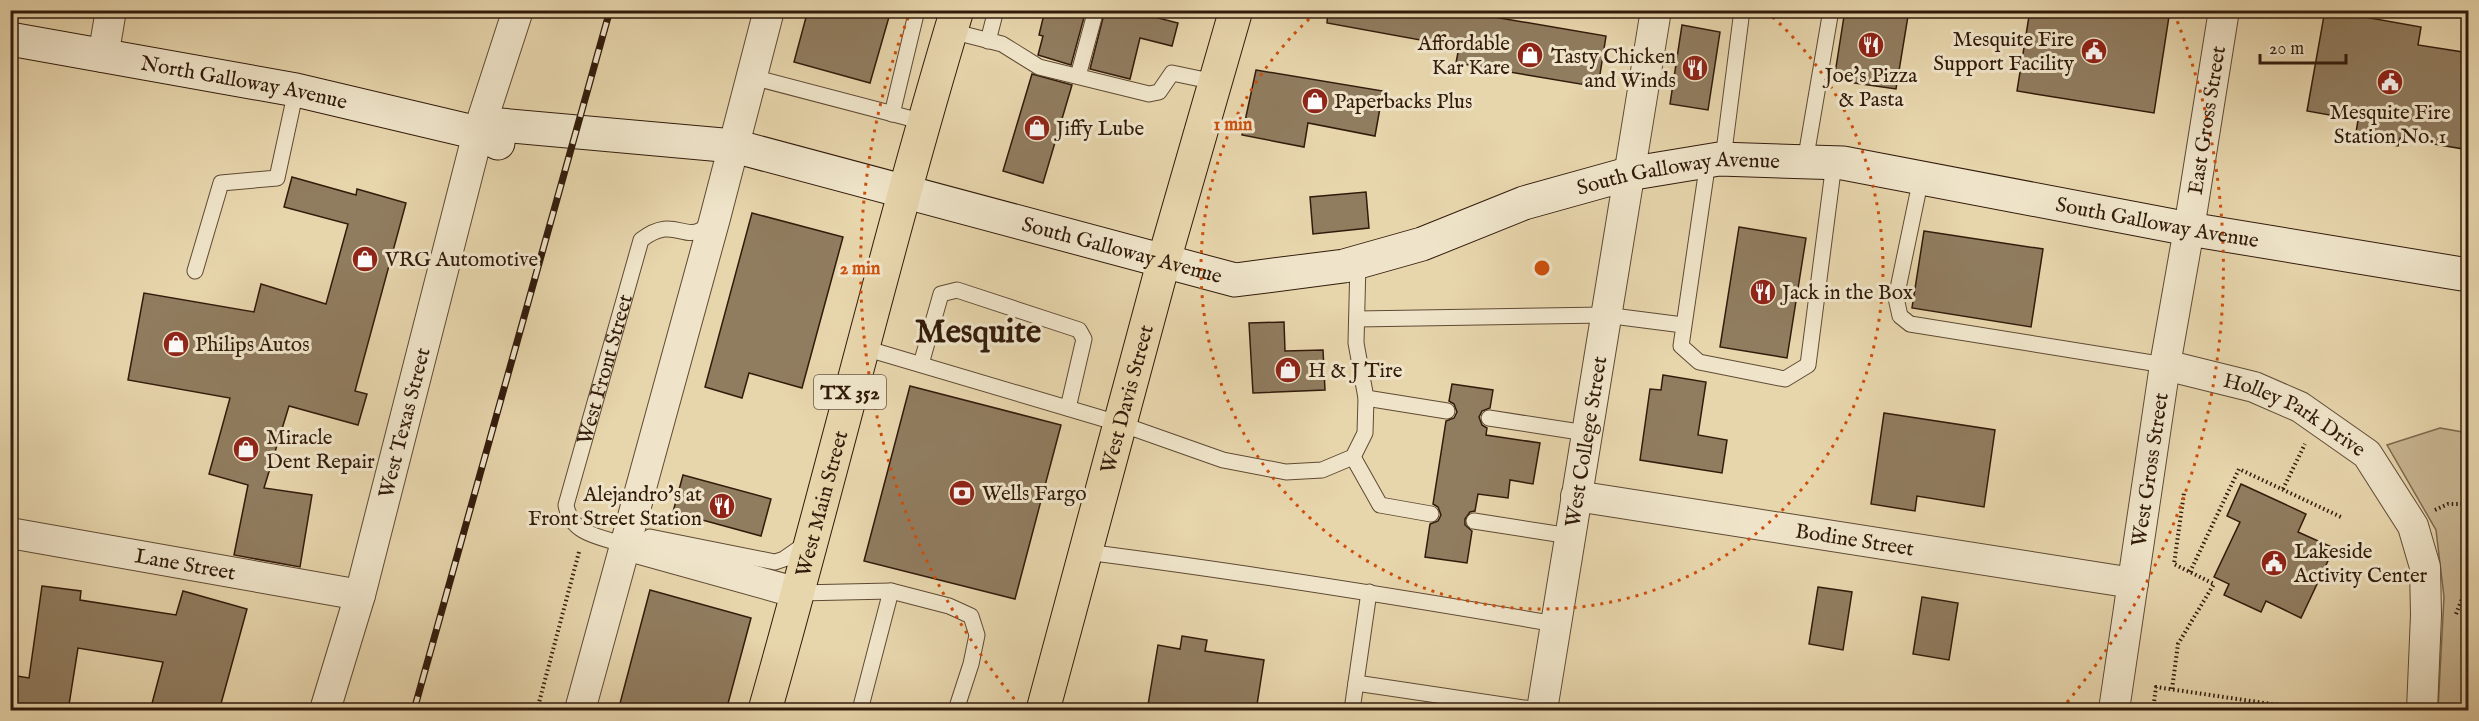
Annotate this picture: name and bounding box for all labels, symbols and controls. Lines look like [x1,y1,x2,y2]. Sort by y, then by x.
place label: Mesquite Fire Support Facility [1933,27,2075,78]
scale bar [2260,27,2346,65]
restaurant icon: Joe's Pizza & Pasta [1856,30,1886,60]
place label: Affordable Kar Kare [1417,31,1510,82]
public building icon: Mesquite Fire Support Facility [2079,36,2109,66]
text: 20 m [2269,38,2304,61]
shop icon: Affordable Kar Kare [1515,40,1545,70]
place label: Tasty Chicken and Winds [1551,44,1676,95]
street label: East Gross Street [2183,44,2233,197]
street label: North Galloway Avenue [138,51,350,117]
restaurant icon: Tasty Chicken and Winds [1680,53,1710,83]
place label: Joe's Pizza & Pasta [1823,63,1918,114]
public building icon: Mesquite Fire Station No. 1 [2375,67,2405,97]
shop icon: Paperbacks Plus [1300,86,1330,116]
place label: Paperbacks Plus [1334,89,1472,116]
place label: Mesquite Fire Station No. 1 [2329,100,2451,151]
shop icon: Jiffy Lube [1022,113,1052,143]
text: 1 min [1214,114,1253,137]
place label: Jiffy Lube [1054,116,1144,143]
street label: South Galloway Avenue [1574,147,1781,203]
street label: South Galloway Avenue [2053,192,2261,255]
street label: South Galloway Avenue [1019,212,1225,291]
shop icon: VRG Automotive [350,244,380,274]
place label: VRG Automotive [384,247,538,274]
text: 2 min [840,258,881,281]
centre of rings [1532,258,1552,278]
restaurant icon: Jack in the Box [1748,277,1778,307]
place label: Jack in the Box [1780,280,1913,307]
street label: West Front Street [572,291,640,448]
district label: Mesquite [915,312,1041,354]
street label: West Davis Street [1095,322,1161,477]
shop icon: Philips Autos [161,329,191,359]
place label: Philips Autos [195,332,310,359]
street label: West Texas Street [373,345,438,501]
street label: West College Street [1560,354,1614,529]
shop icon: H & J Tire [1273,355,1303,385]
place label: H & J Tire [1308,358,1403,385]
street label: Holley Park Drive [2220,368,2371,464]
road number: TX 352 [814,375,886,409]
street label: West Gross Street [2126,391,2176,549]
place label: Miracle Dent Repair [266,425,375,476]
street label: West Main Street [790,428,855,580]
shop icon: Miracle Dent Repair [231,434,261,464]
bank icon: Wells Fargo [947,478,977,508]
place label: Wells Fargo [982,481,1087,508]
place label: Alejandro's at Front Street Station [528,482,702,533]
restaurant icon: Alejandro's at Front Street Station [707,491,737,521]
street label: Bodine Street [1793,518,1916,564]
place label: Lakeside Activity Center [2293,539,2428,590]
street label: Lane Street [133,543,237,588]
public building icon: Lakeside Activity Center [2259,548,2289,578]

